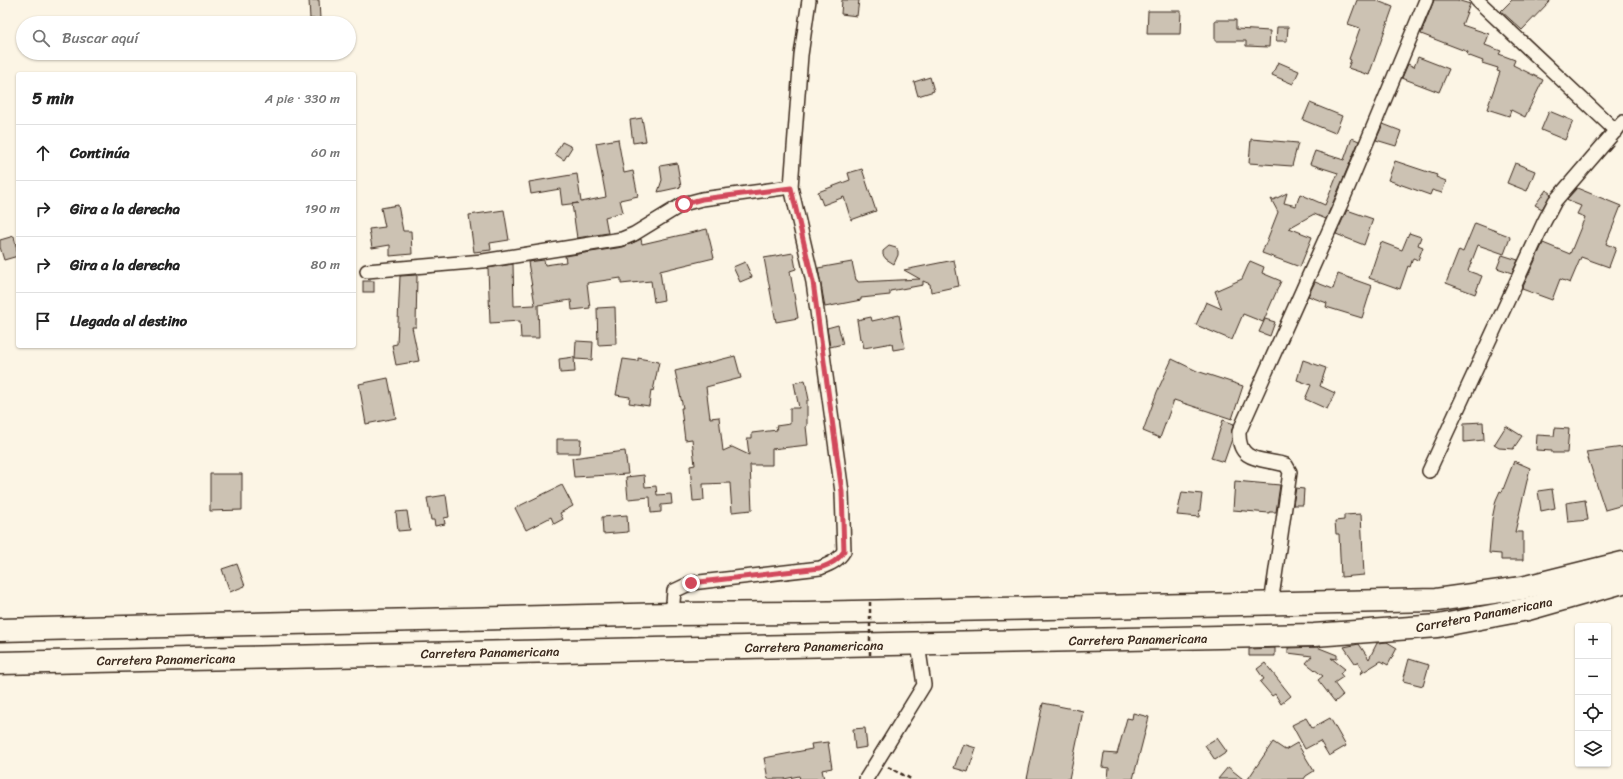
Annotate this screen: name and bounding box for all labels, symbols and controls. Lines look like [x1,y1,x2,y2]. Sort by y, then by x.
search box [16,16,356,60]
text: Buscar aquí [62,25,139,51]
icon: search [30,27,52,49]
text: 5 min [32,83,74,113]
text: A pie · 330 m [265,87,340,110]
text: Continúa [70,140,129,166]
text: 60 m [311,141,340,164]
icon: ahead [32,142,54,164]
route start [675,195,693,213]
text: Gira a la derecha [70,196,180,222]
text: 190 m [305,197,340,220]
icon: right [32,198,54,220]
text: Gira a la derecha [70,252,180,278]
text: 80 m [311,253,340,276]
icon: right [32,254,54,276]
text: Llegada al destino [70,308,187,334]
icon: arrive [32,310,54,332]
route end [682,574,700,592]
street label: Carretera Panamericana [1414,590,1555,639]
map controls [1575,623,1611,767]
button: + [1575,623,1611,659]
street label: Carretera Panamericana [1068,627,1208,652]
street label: Carretera Panamericana [744,634,884,659]
street label: Carretera Panamericana [420,640,560,665]
street label: Carretera Panamericana [96,647,236,672]
button: − [1575,659,1611,695]
button: locate [1575,695,1611,731]
button: layers [1575,731,1611,767]

